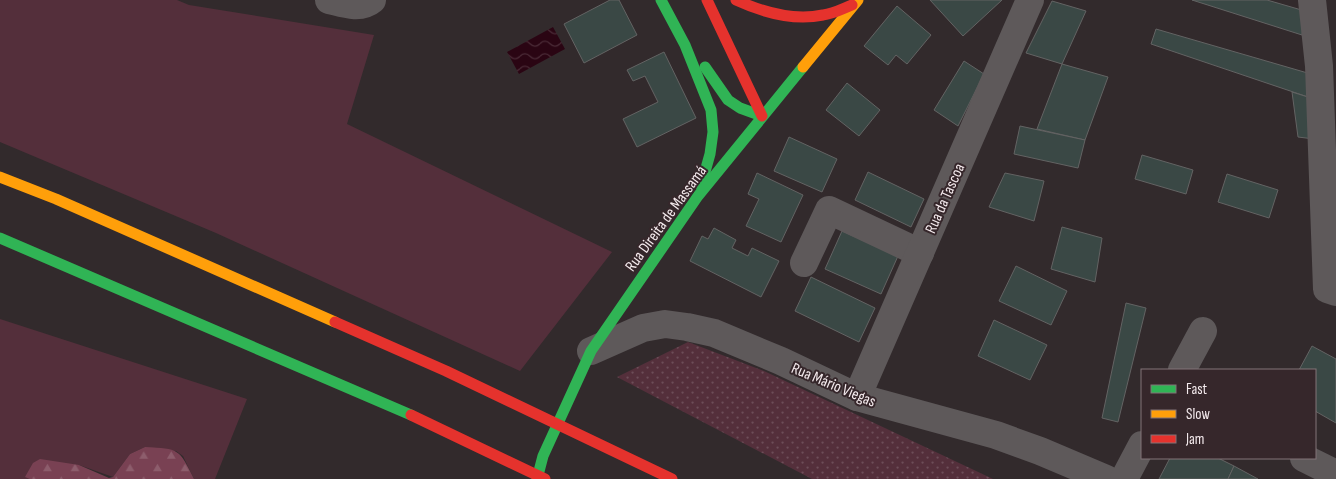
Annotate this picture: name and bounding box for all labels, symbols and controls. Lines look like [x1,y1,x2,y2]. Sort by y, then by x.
street label: Rua da Tascoa [922,161,969,237]
street label: Rua Direita de Massamá [621,162,711,275]
street label: Rua Mário Viegas [788,359,879,412]
legend [1141,369,1316,459]
text: Fast [1186,380,1208,399]
text: Slow [1186,405,1210,424]
text: Jam [1185,430,1204,449]

